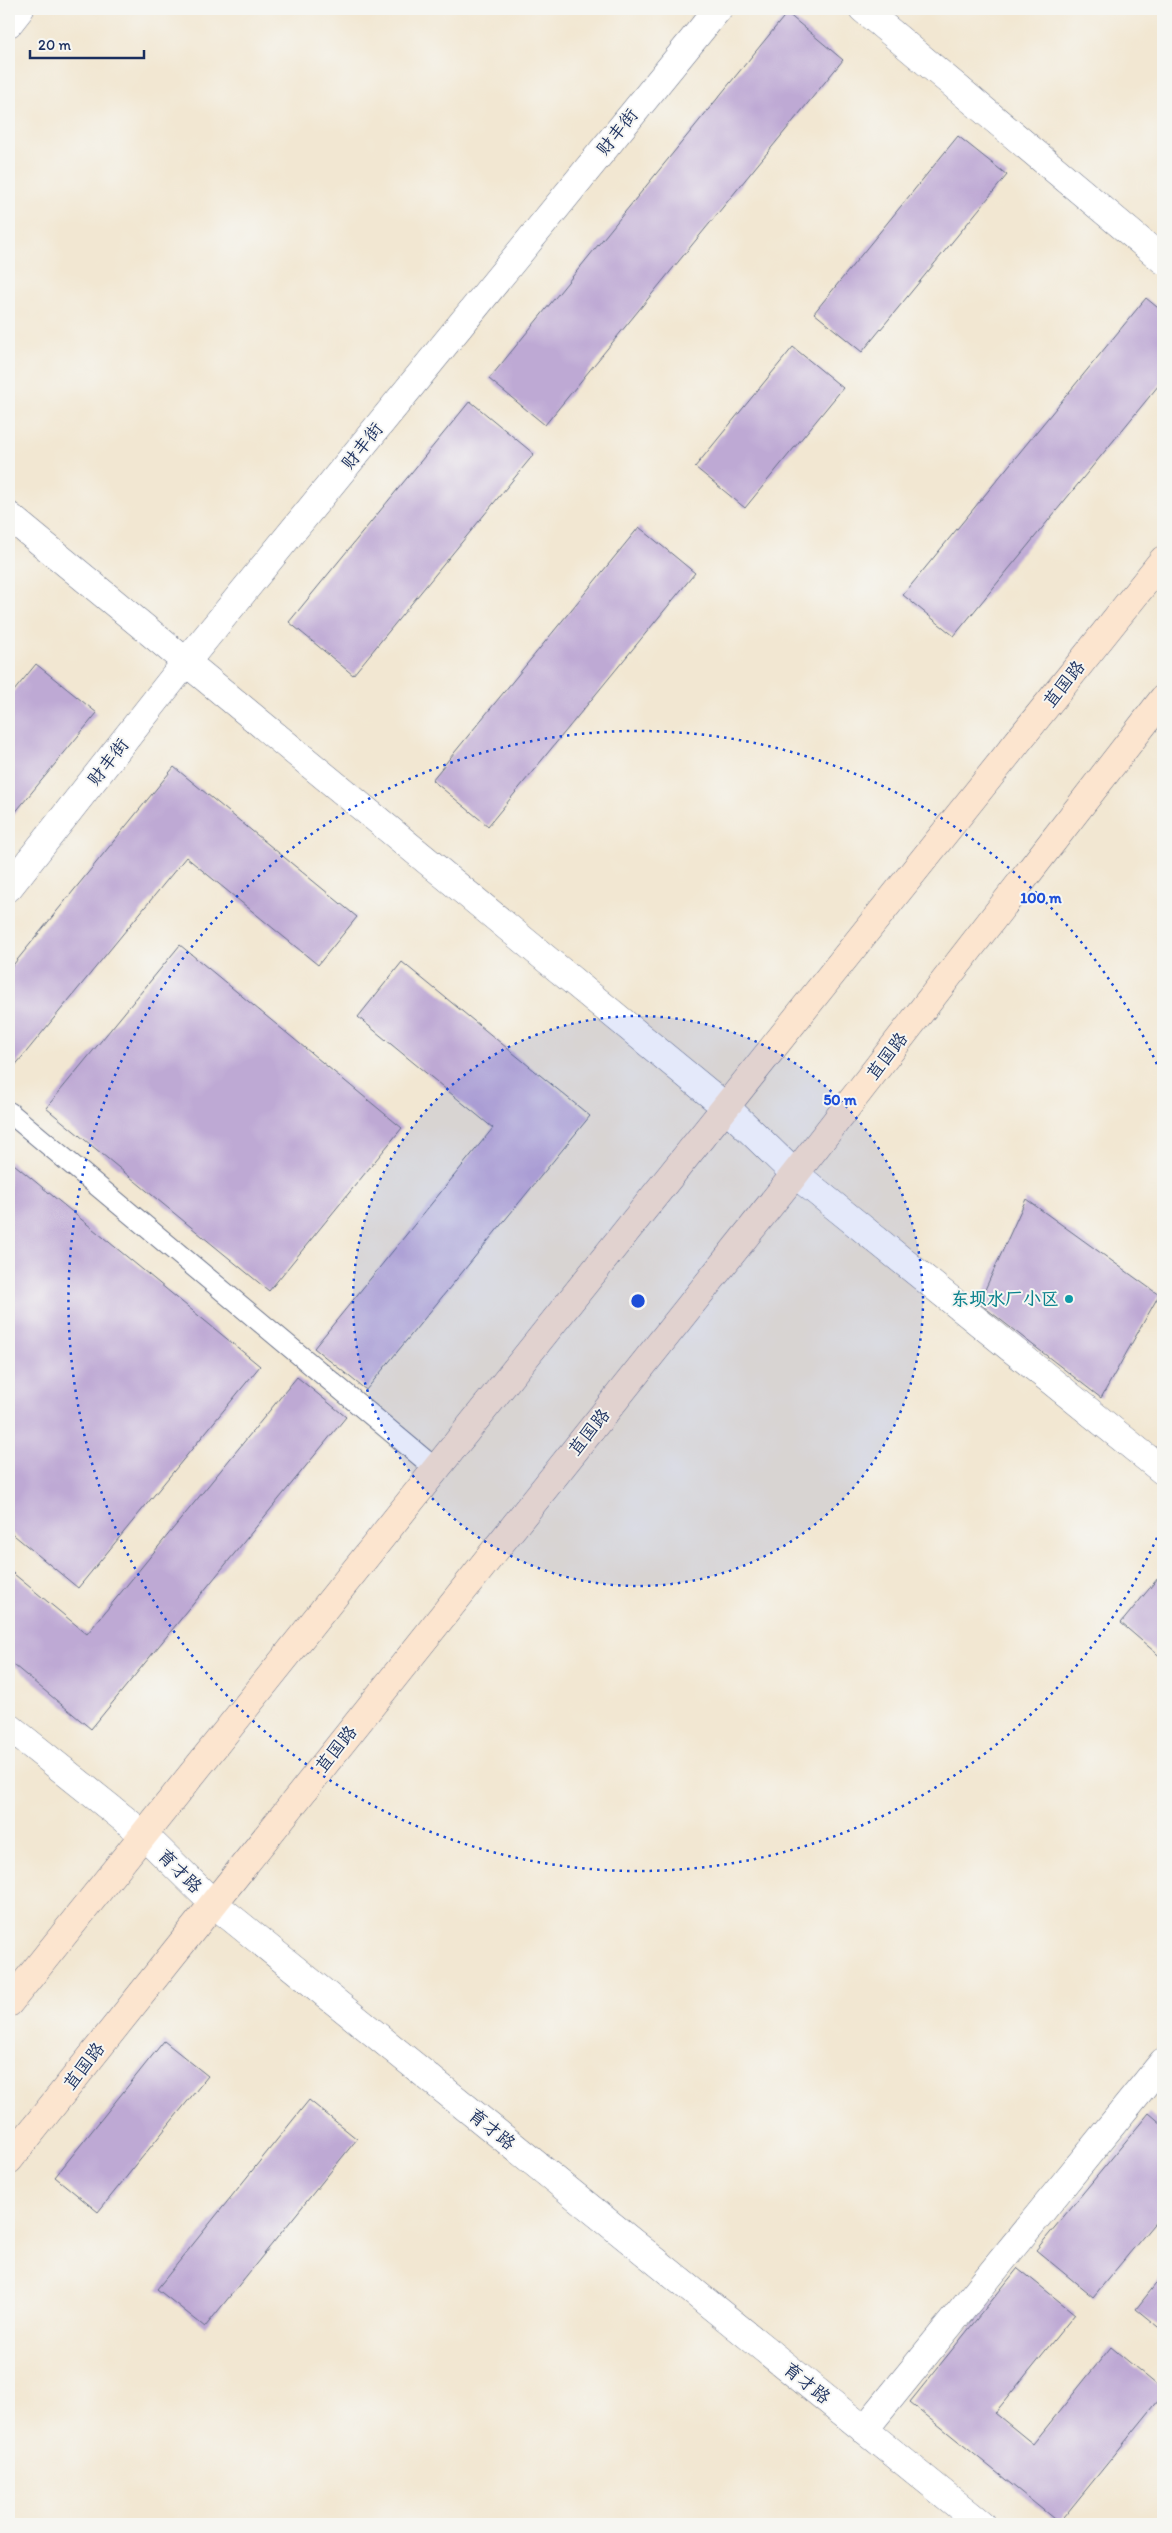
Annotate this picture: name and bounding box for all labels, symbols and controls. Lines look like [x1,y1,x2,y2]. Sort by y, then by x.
scale bar [30,28,144,60]
text: 20 m [38,36,72,54]
street label: 财丰街 [591,104,643,160]
street label: 财丰街 [336,418,388,474]
street label: 苴国路 [1038,656,1090,712]
street label: 财丰街 [83,734,133,790]
text: 100 m [1020,889,1062,907]
street label: 苴国路 [862,1028,912,1084]
text: 50 m [823,1091,857,1109]
place label: 东坝水厂小区 [951,1288,1059,1310]
centre of rings [629,1292,647,1310]
marker: 东坝水厂小区 [1063,1293,1075,1305]
street label: 苴国路 [563,1404,615,1460]
street label: 苴国路 [310,1721,362,1777]
street label: 育才路 [153,1844,207,1898]
street label: 苴国路 [59,2038,109,2094]
street label: 育才路 [464,2103,520,2155]
street label: 育才路 [779,2357,835,2409]

